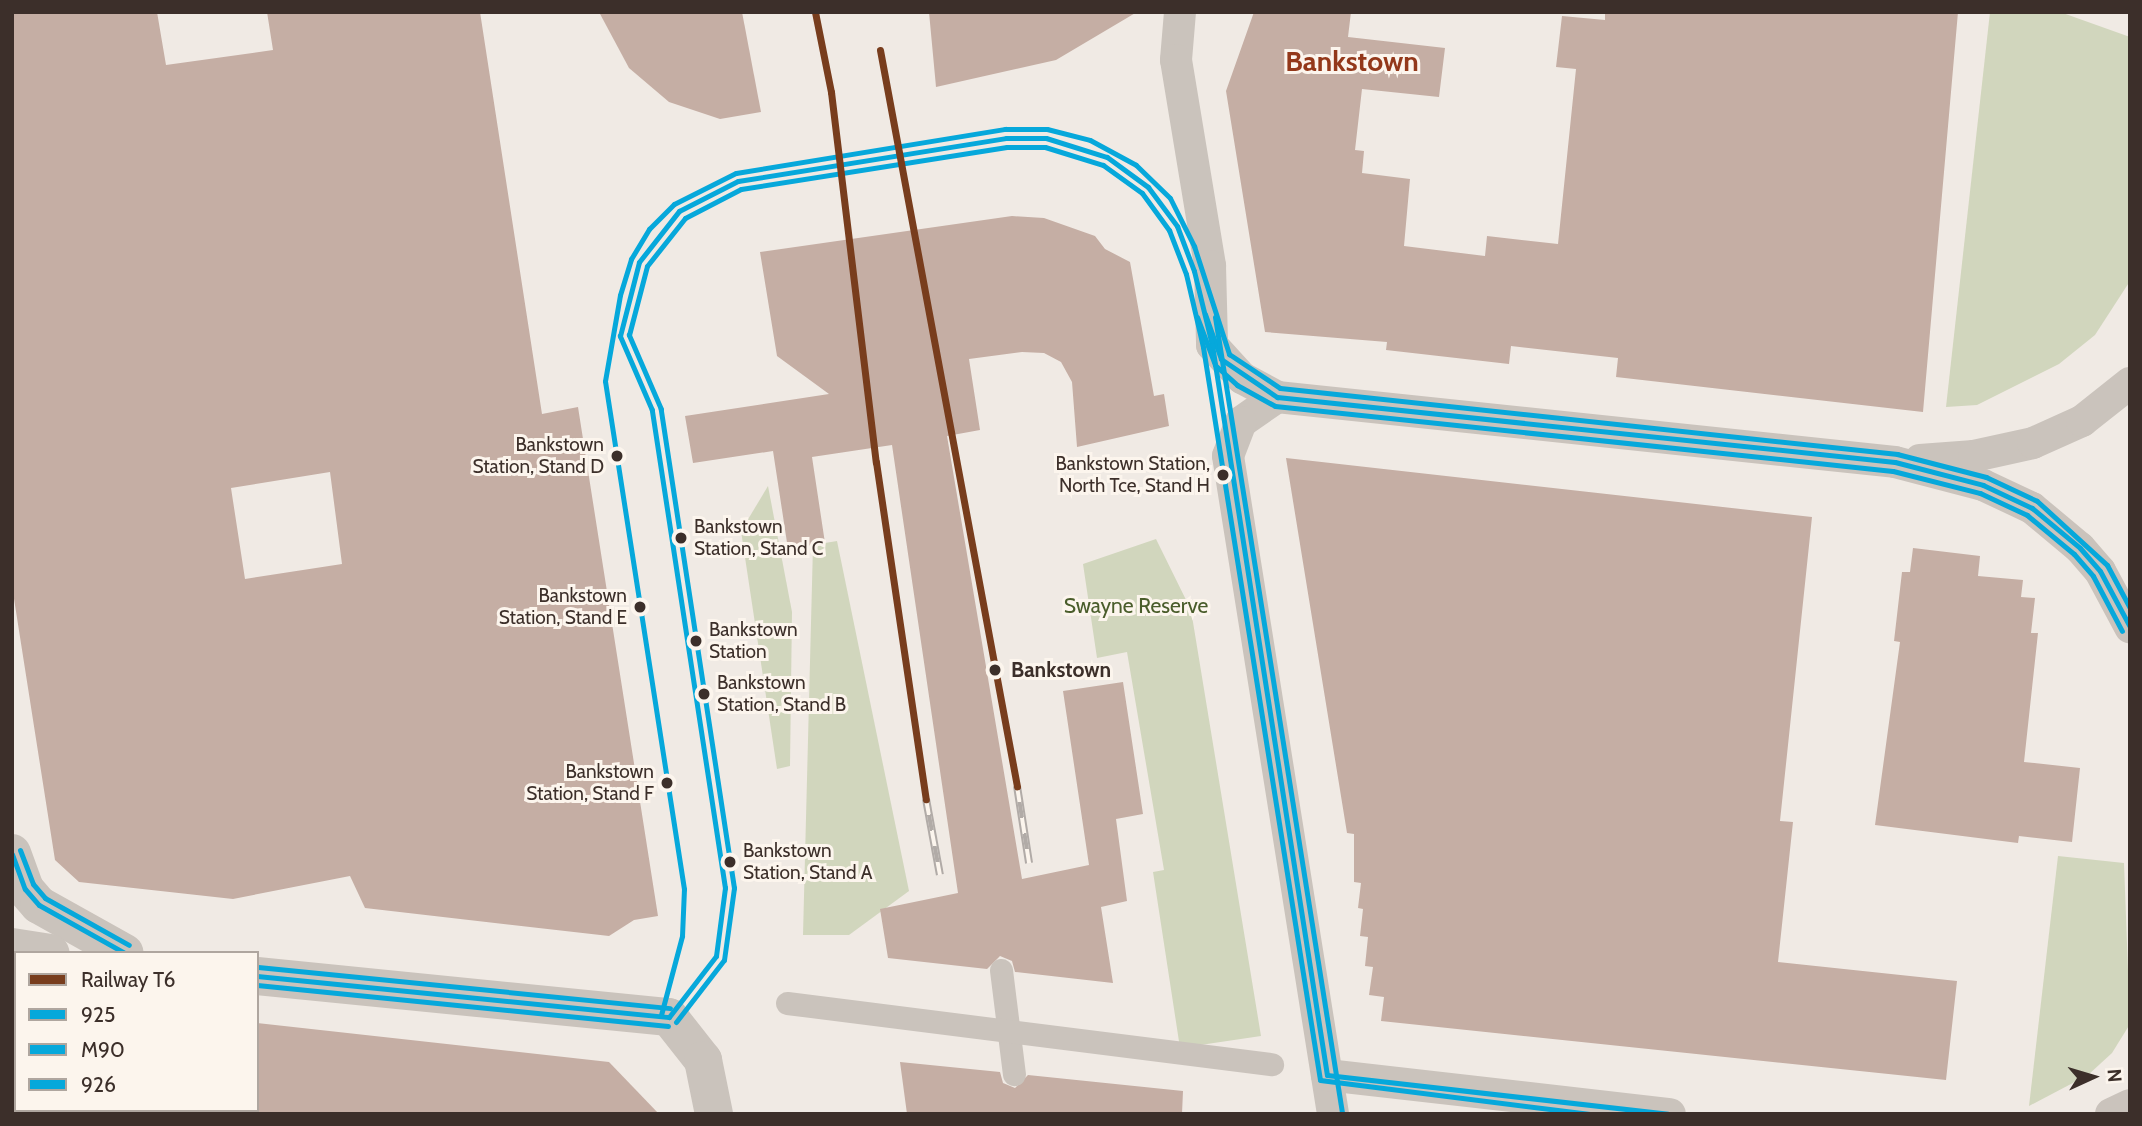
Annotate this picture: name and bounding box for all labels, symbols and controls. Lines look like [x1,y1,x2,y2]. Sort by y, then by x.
district label: Bankstown [1285,44,1419,78]
place label: Bankstown Station, Stand D [472,434,604,478]
marker: Bankstown Station, Stand D [610,449,624,463]
place label: Bankstown Station, North Tce, Stand H [1055,453,1210,497]
marker: Bankstown Station, North Tce, Stand H [1216,468,1230,482]
place label: Bankstown Station, Stand C [694,516,824,560]
marker: Bankstown Station, Stand C [674,531,688,545]
place label: Bankstown Station, Stand E [499,585,627,629]
park label: Swayne Reserve [1064,593,1208,619]
marker: Bankstown Station, Stand E [633,600,647,614]
place label: Bankstown Station [709,619,798,663]
marker: Bankstown Station [689,634,703,648]
place label: Bankstown [1011,657,1111,683]
marker: Bankstown [985,660,1005,680]
place label: Bankstown Station, Stand B [717,672,846,716]
marker: Bankstown Station, Stand B [697,687,711,701]
place label: Bankstown Station, Stand F [526,761,654,805]
marker: Bankstown Station, Stand F [660,776,674,790]
place label: Bankstown Station, Stand A [743,840,873,884]
marker: Bankstown Station, Stand A [723,855,737,869]
legend [14,951,259,1112]
text: Railway T6 [81,967,175,992]
text: 925 [81,1002,115,1027]
text: M90 [81,1037,125,1062]
north arrow [2058,1042,2128,1112]
text: N [2103,1068,2126,1083]
text: 926 [81,1072,116,1097]

